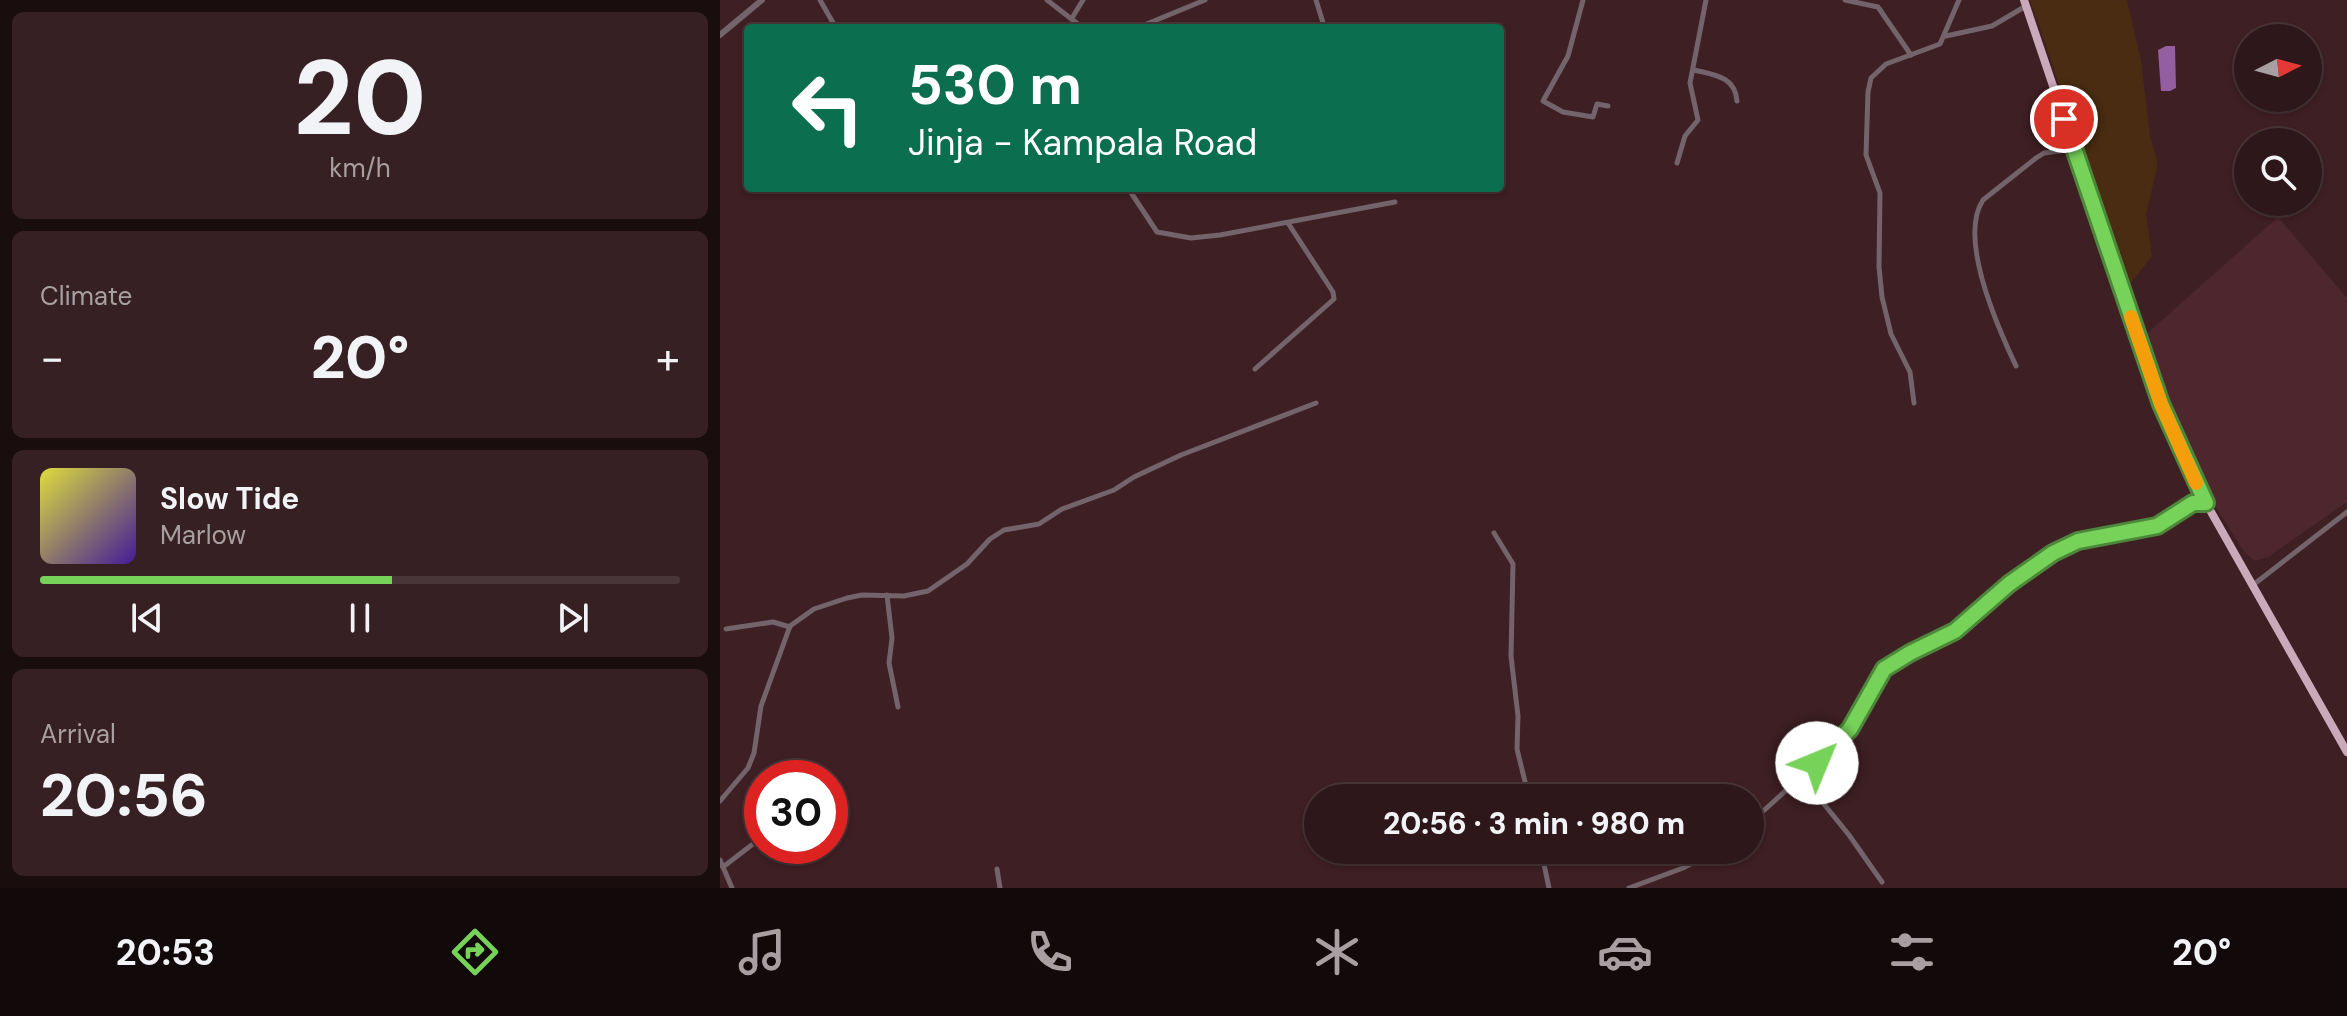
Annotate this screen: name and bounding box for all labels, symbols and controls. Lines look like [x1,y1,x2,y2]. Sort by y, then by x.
north arrow [2234,24,2322,112]
map controls [2234,24,2322,216]
text: 20 [294,31,426,166]
text: 530 m [908,48,1082,121]
icon: left [776,56,880,160]
pin [2030,85,2098,153]
icon: arrive [2042,97,2086,141]
text: Jinja - Kampala Road [908,119,1257,166]
button: search [2234,128,2322,216]
text: km/h [329,151,391,185]
text: Climate [40,279,132,313]
text: 20° [311,318,409,397]
text: − [40,329,64,387]
text: + [656,329,680,387]
text: Slow Tide [160,479,299,518]
text: Marlow [160,518,246,552]
icon: previous [125,596,169,640]
icon: pause [338,596,382,640]
icon: next [551,596,595,640]
text: Arrival [40,717,116,751]
position arrow [1775,721,1859,805]
text: 20:56 [40,756,208,835]
speed limit sign: 30 [744,760,848,864]
text: 20:56 · 3 min · 980 m [1383,804,1685,843]
icon: directions [447,924,503,980]
icon: music [734,924,790,980]
icon: phone [1022,924,1078,980]
icon: climate [1309,924,1365,980]
icon: car [1597,924,1653,980]
icon: filters [1884,924,1940,980]
text: 20:53 [116,929,215,976]
text: 20° [2172,929,2231,976]

